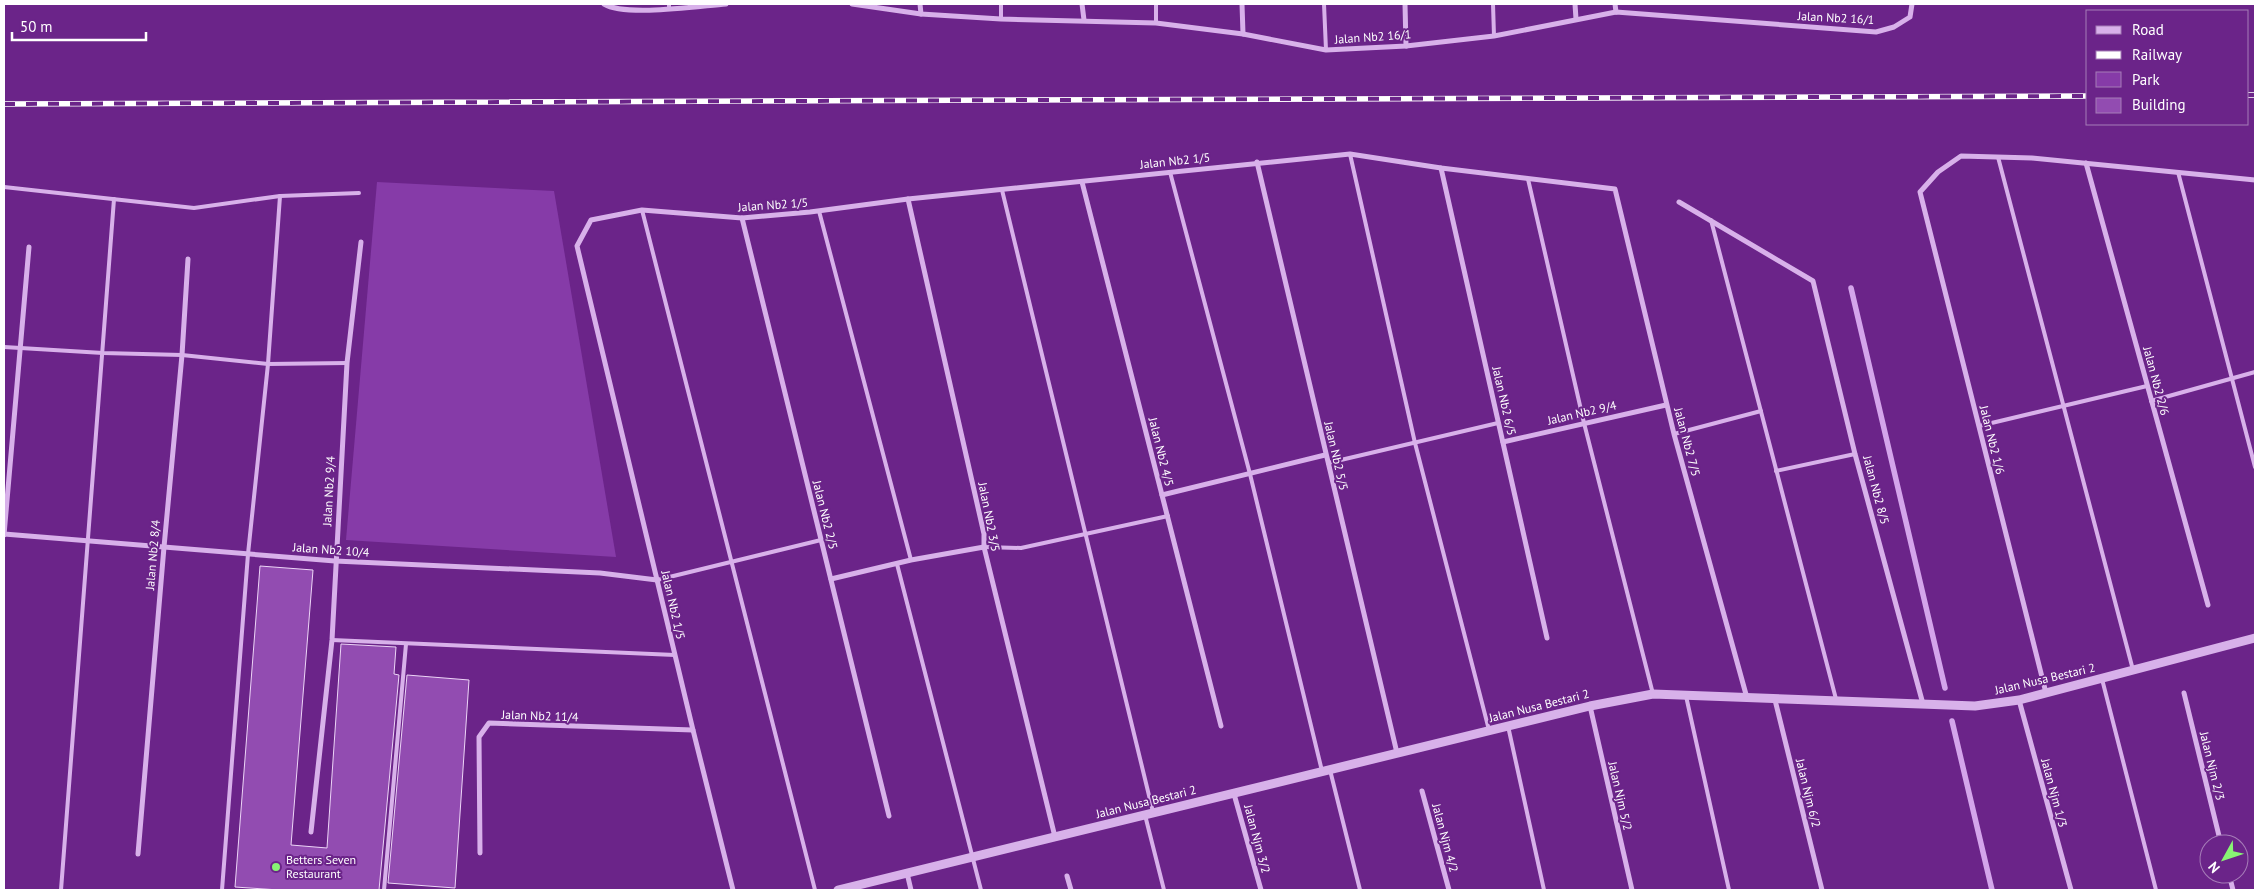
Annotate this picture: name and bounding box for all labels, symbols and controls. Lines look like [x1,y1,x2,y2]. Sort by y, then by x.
street label: Jalan Nb2 16/1 [1796,8,1875,27]
scale bar [12,10,146,42]
legend [2086,10,2249,125]
text: 50 m [20,17,53,36]
text: Road [2132,20,2164,39]
street label: Jalan Nb2 16/1 [1333,26,1412,47]
text: Railway [2132,45,2182,64]
text: Park [2132,70,2160,89]
text: Building [2132,95,2186,114]
street label: Jalan Nb2 1/5 [1138,149,1211,172]
street label: Jalan Nb2 1/5 [736,195,809,215]
street label: Jalan Nb2 2/6 [2140,344,2173,417]
street label: Jalan Nb2 6/5 [1489,364,1520,437]
street label: Jalan Nb2 9/4 [1545,397,1618,428]
street label: Jalan Nb2 1/6 [1976,403,2008,476]
street label: Jalan Nb2 7/5 [1671,405,1704,478]
street label: Jalan Nb2 4/5 [1145,415,1177,488]
street label: Jalan Nb2 5/5 [1321,419,1352,492]
street label: Jalan Nb2 8/5 [1860,453,1893,526]
street label: Jalan Nb2 9/4 [319,455,338,527]
street label: Jalan Nb2 2/5 [809,478,841,551]
street label: Jalan Nb2 3/5 [975,480,1004,553]
street label: Jalan Nb2 8/4 [142,519,163,592]
street label: Jalan Nb2 10/4 [291,539,370,560]
street label: Jalan Nb2 1/5 [658,568,689,641]
street label: Jalan Nusa Bestari 2 [1992,660,2097,698]
street label: Jalan Nusa Bestari 2 [1486,686,1590,725]
street label: Jalan Nb2 11/4 [500,707,579,724]
street label: Jalan Njm 2/3 [2196,729,2228,802]
street label: Jalan Njm 6/2 [1792,756,1824,829]
street label: Jalan Njm 1/3 [2038,756,2071,829]
street label: Jalan Njm 5/2 [1605,759,1636,832]
street label: Jalan Nusa Bestari 2 [1093,782,1197,821]
street label: Jalan Njm 4/2 [1429,801,1462,874]
street label: Jalan Njm 3/2 [1241,802,1274,875]
north arrow [2199,834,2249,884]
place label: Betters Seven Restaurant [286,852,356,881]
text: N [2204,858,2224,877]
marker: Betters Seven Restaurant [270,861,282,873]

